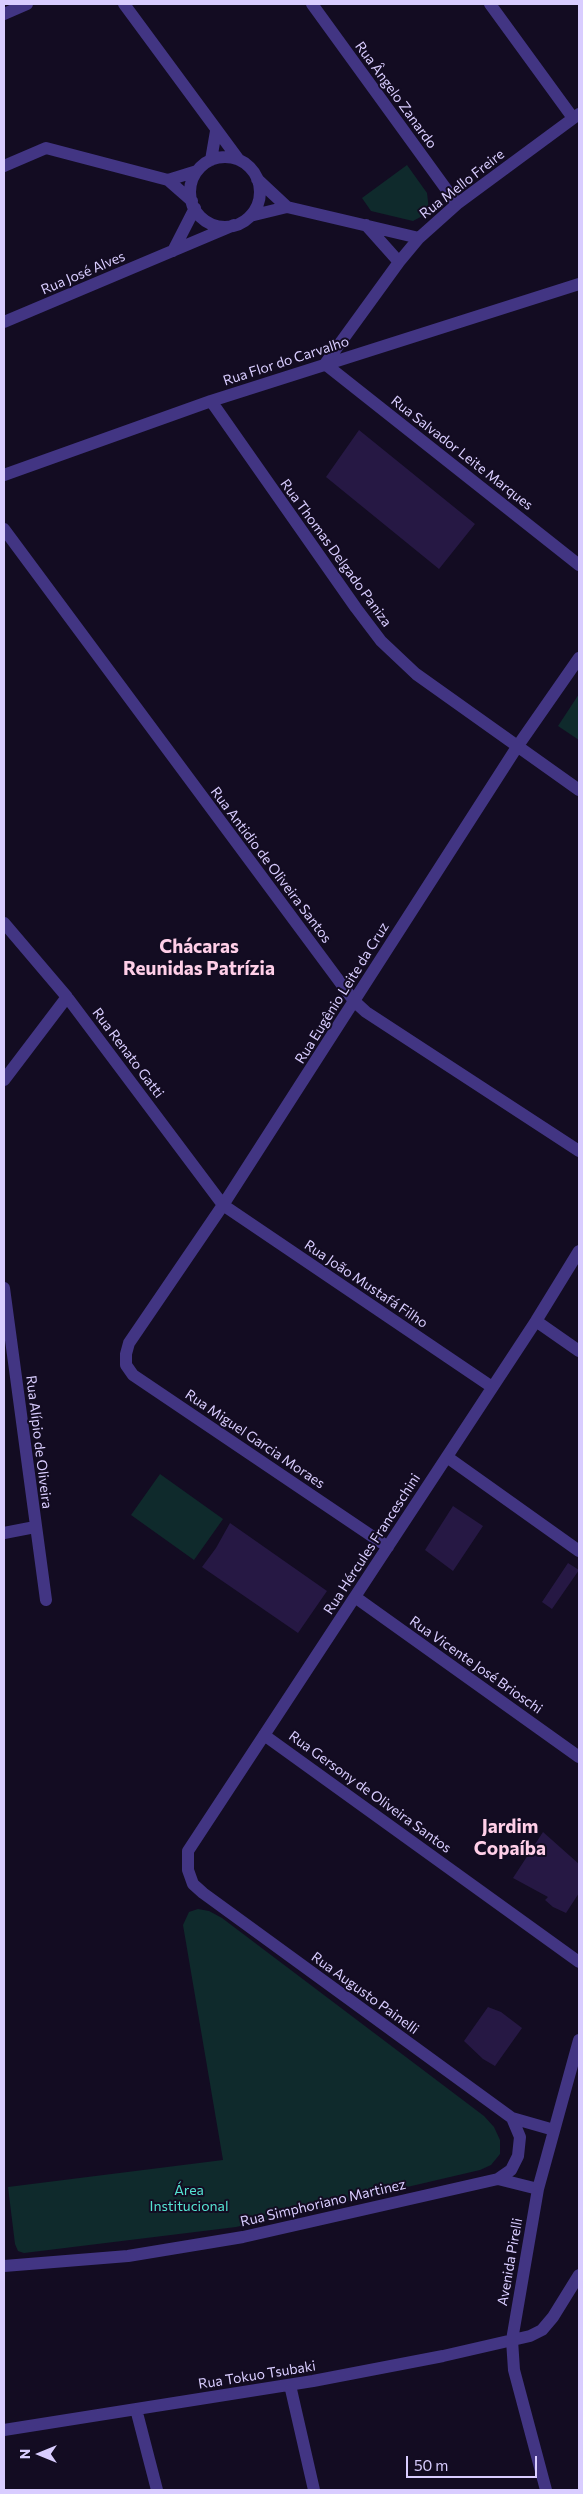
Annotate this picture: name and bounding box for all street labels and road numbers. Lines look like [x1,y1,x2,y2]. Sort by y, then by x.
street label: Rua Ângelo Zanardo [352,38,440,152]
street label: Rua Mello Freire [416,146,508,222]
street label: Rua José Alves [38,248,128,298]
street label: Rua Flor do Carvalho [221,333,351,389]
street label: Rua Salvador Leite Marques [388,392,536,514]
street label: Rua Thomas Delgado Paniza [277,476,395,630]
street label: Rua Antidio de Oliveira Santos [207,784,335,946]
street label: Rua Eugênio Leite da Cruz [292,919,392,1067]
street label: Rua Renato Gatti [89,1005,167,1101]
street label: Rua João Mustafá Filho [301,1236,431,1332]
street label: Rua Alípio de Oliveira [22,1374,56,1510]
street label: Rua Miguel Garcia Moraes [182,1386,328,1492]
street label: Rua Hércules Franceschini [320,1470,424,1618]
street label: Rua Vicente José Brioschi [406,1613,546,1717]
street label: Rua Gersony de Oliveira Santos [286,1727,454,1857]
street label: Rua Augusto Painelli [308,1948,422,2038]
street label: Rua Simphoriano Martinez [239,2176,407,2230]
street label: Avenida Pirelli [494,2217,526,2307]
street label: Rua Tokuo Tsubaki [197,2357,317,2393]

